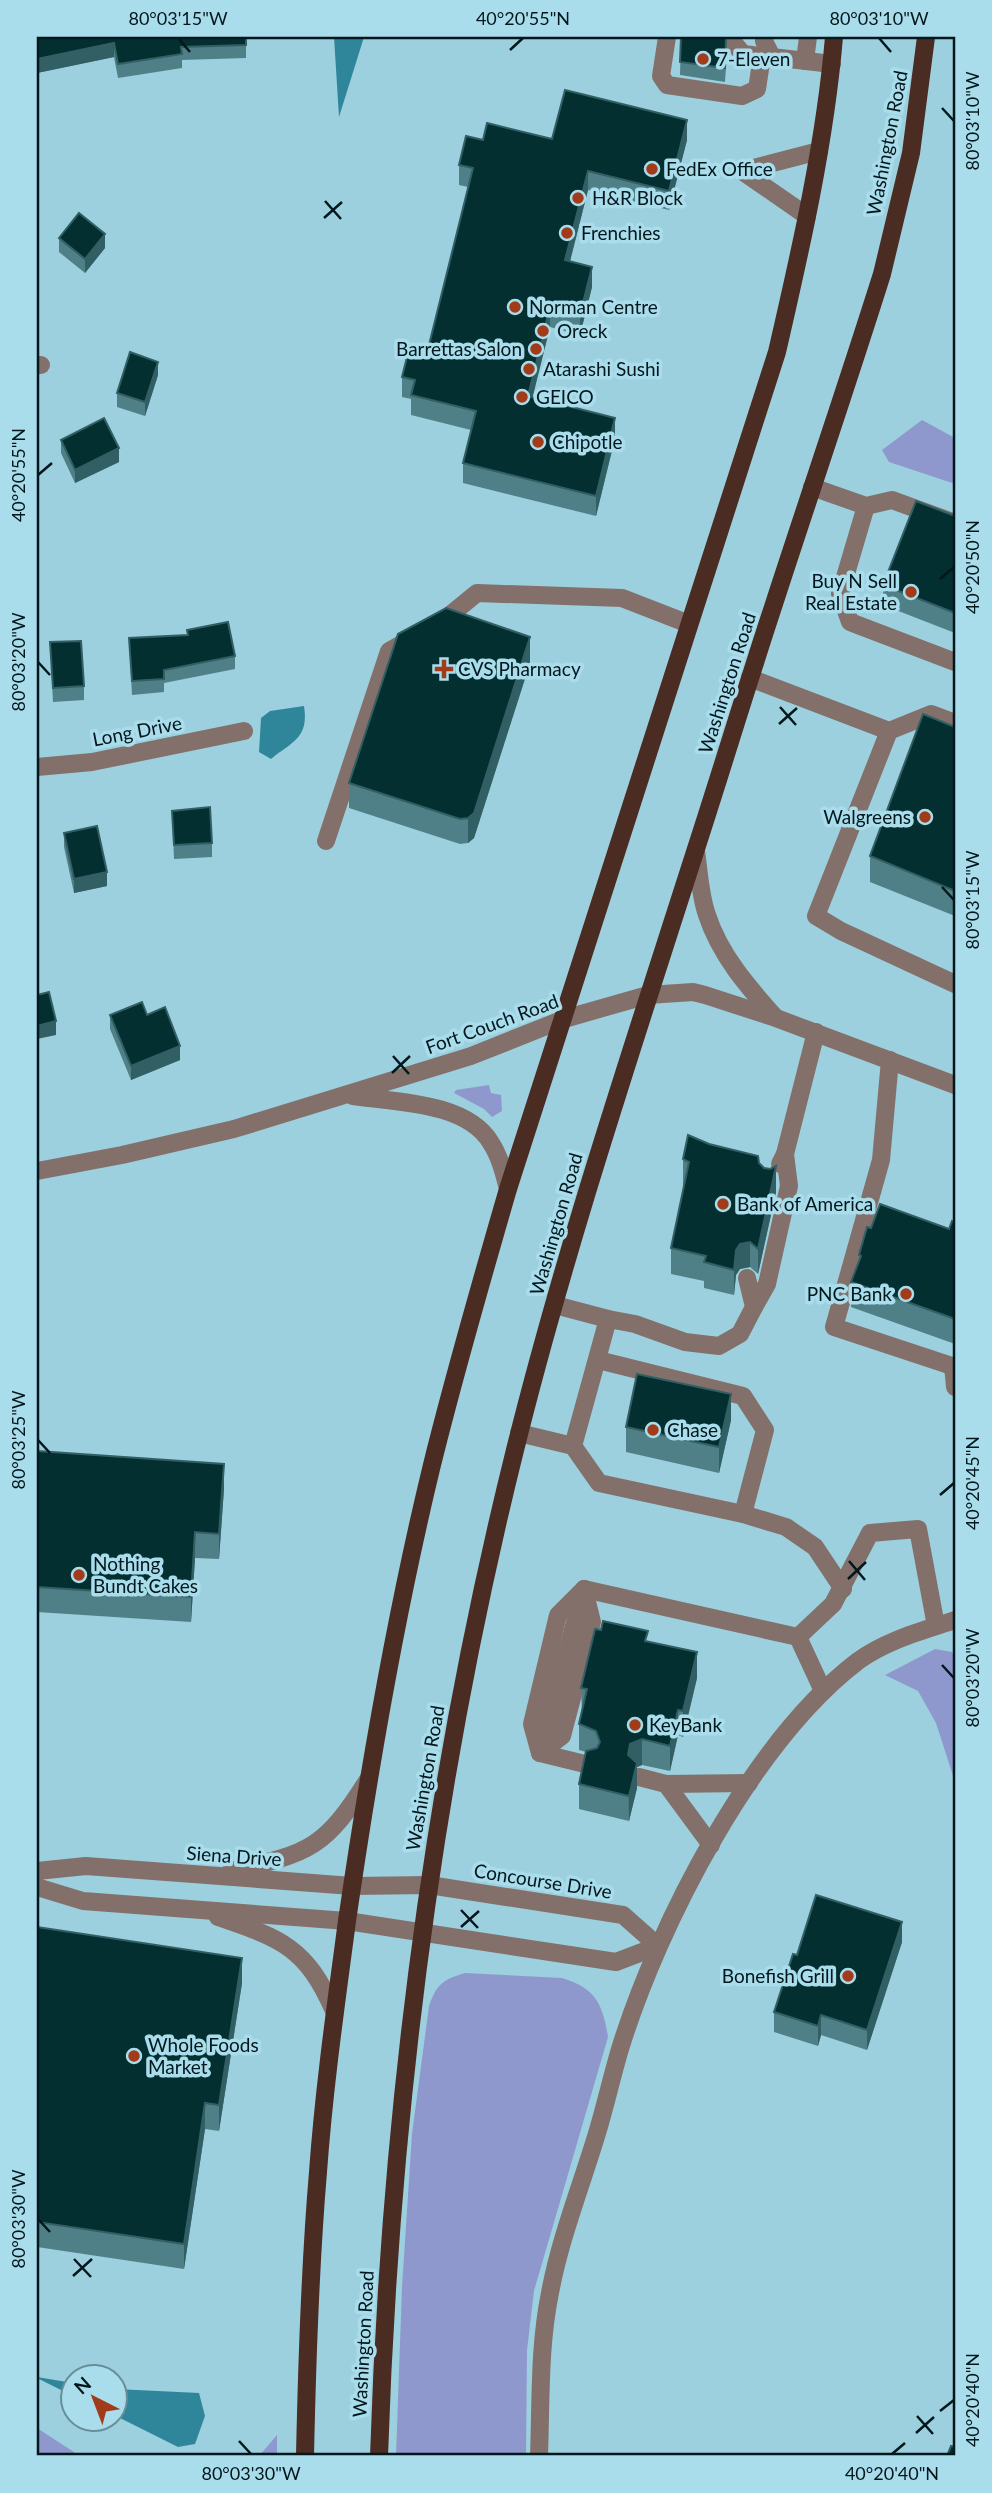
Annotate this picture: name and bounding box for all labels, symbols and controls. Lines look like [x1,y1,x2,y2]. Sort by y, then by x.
text: 80°03'15"W [128,7,228,29]
text: 40°20'55"N [476,7,570,29]
text: 80°03'10"W [829,7,929,29]
place label: 7-Eleven [717,47,790,70]
marker: 7-Eleven [695,51,711,67]
street label: Washington Road [861,69,912,217]
text: 80°03'10"W [961,71,983,171]
place label: FedEx Office [666,157,773,180]
marker: FedEx Office [644,161,660,177]
place label: H&R Block [592,186,683,209]
marker: H&R Block [570,190,586,206]
place label: Frenchies [581,221,661,244]
marker: Frenchies [559,225,575,241]
place label: Norman Centre [529,295,658,318]
marker: Norman Centre [507,299,523,315]
place label: Oreck [557,319,608,342]
marker: Oreck [535,323,551,339]
place label: Barrettas Salon [396,337,522,360]
marker: Barrettas Salon [528,341,544,357]
place label: Atarashi Sushi [543,357,660,380]
marker: Atarashi Sushi [521,361,537,377]
place label: GEICO [536,385,594,408]
marker: GEICO [514,389,530,405]
text: 40°20'55"N [7,428,29,522]
place label: Chipotle [552,430,622,453]
marker: Chipotle [530,434,546,450]
text: 40°20'50"N [961,520,983,614]
place label: Buy N Sell Real Estate [805,569,897,614]
marker: Buy N Sell Real Estate [903,584,919,600]
street label: Washington Road [693,609,760,756]
text: 80°03'20"W [7,612,29,712]
place label: CVS Pharmacy [458,657,581,680]
marker: CVS Pharmacy [436,661,452,677]
street label: Long Drive [90,711,184,750]
place label: Walgreens [823,805,911,828]
marker: Walgreens [917,809,933,825]
text: 80°03'15"W [961,850,983,950]
street label: Fort Couch Road [422,989,561,1058]
street label: Washington Road [524,1150,587,1298]
place label: Bank of America [737,1192,873,1215]
marker: Bank of America [715,1196,731,1212]
place label: PNC Bank [807,1282,892,1305]
marker: PNC Bank [898,1286,914,1302]
text: 80°03'25"W [7,1390,29,1490]
place label: Chase [667,1418,718,1441]
marker: Chase [645,1422,661,1438]
text: 40°20'45"N [961,1436,983,1530]
place label: Nothing Bundt Cakes [93,1552,198,1597]
marker: Nothing Bundt Cakes [71,1567,87,1583]
text: 80°03'20"W [961,1628,983,1728]
street label: Washington Road [400,1704,449,1852]
place label: KeyBank [649,1713,722,1736]
marker: KeyBank [627,1717,643,1733]
street label: Siena Drive [186,1841,282,1870]
street label: Concourse Drive [472,1858,614,1903]
place label: Bonefish Grill [722,1964,834,1987]
marker: Bonefish Grill [840,1968,856,1984]
place label: Whole Foods Market [148,2033,259,2078]
marker: Whole Foods Market [126,2048,142,2064]
text: 80°03'30"W [7,2169,29,2269]
street label: Washington Road [347,2270,378,2418]
text: 40°20'40"N [961,2353,983,2447]
north arrow [60,2364,130,2434]
text: N [69,2372,95,2398]
text: 80°03'30"W [201,2462,301,2484]
text: 40°20'40"N [845,2462,939,2484]

